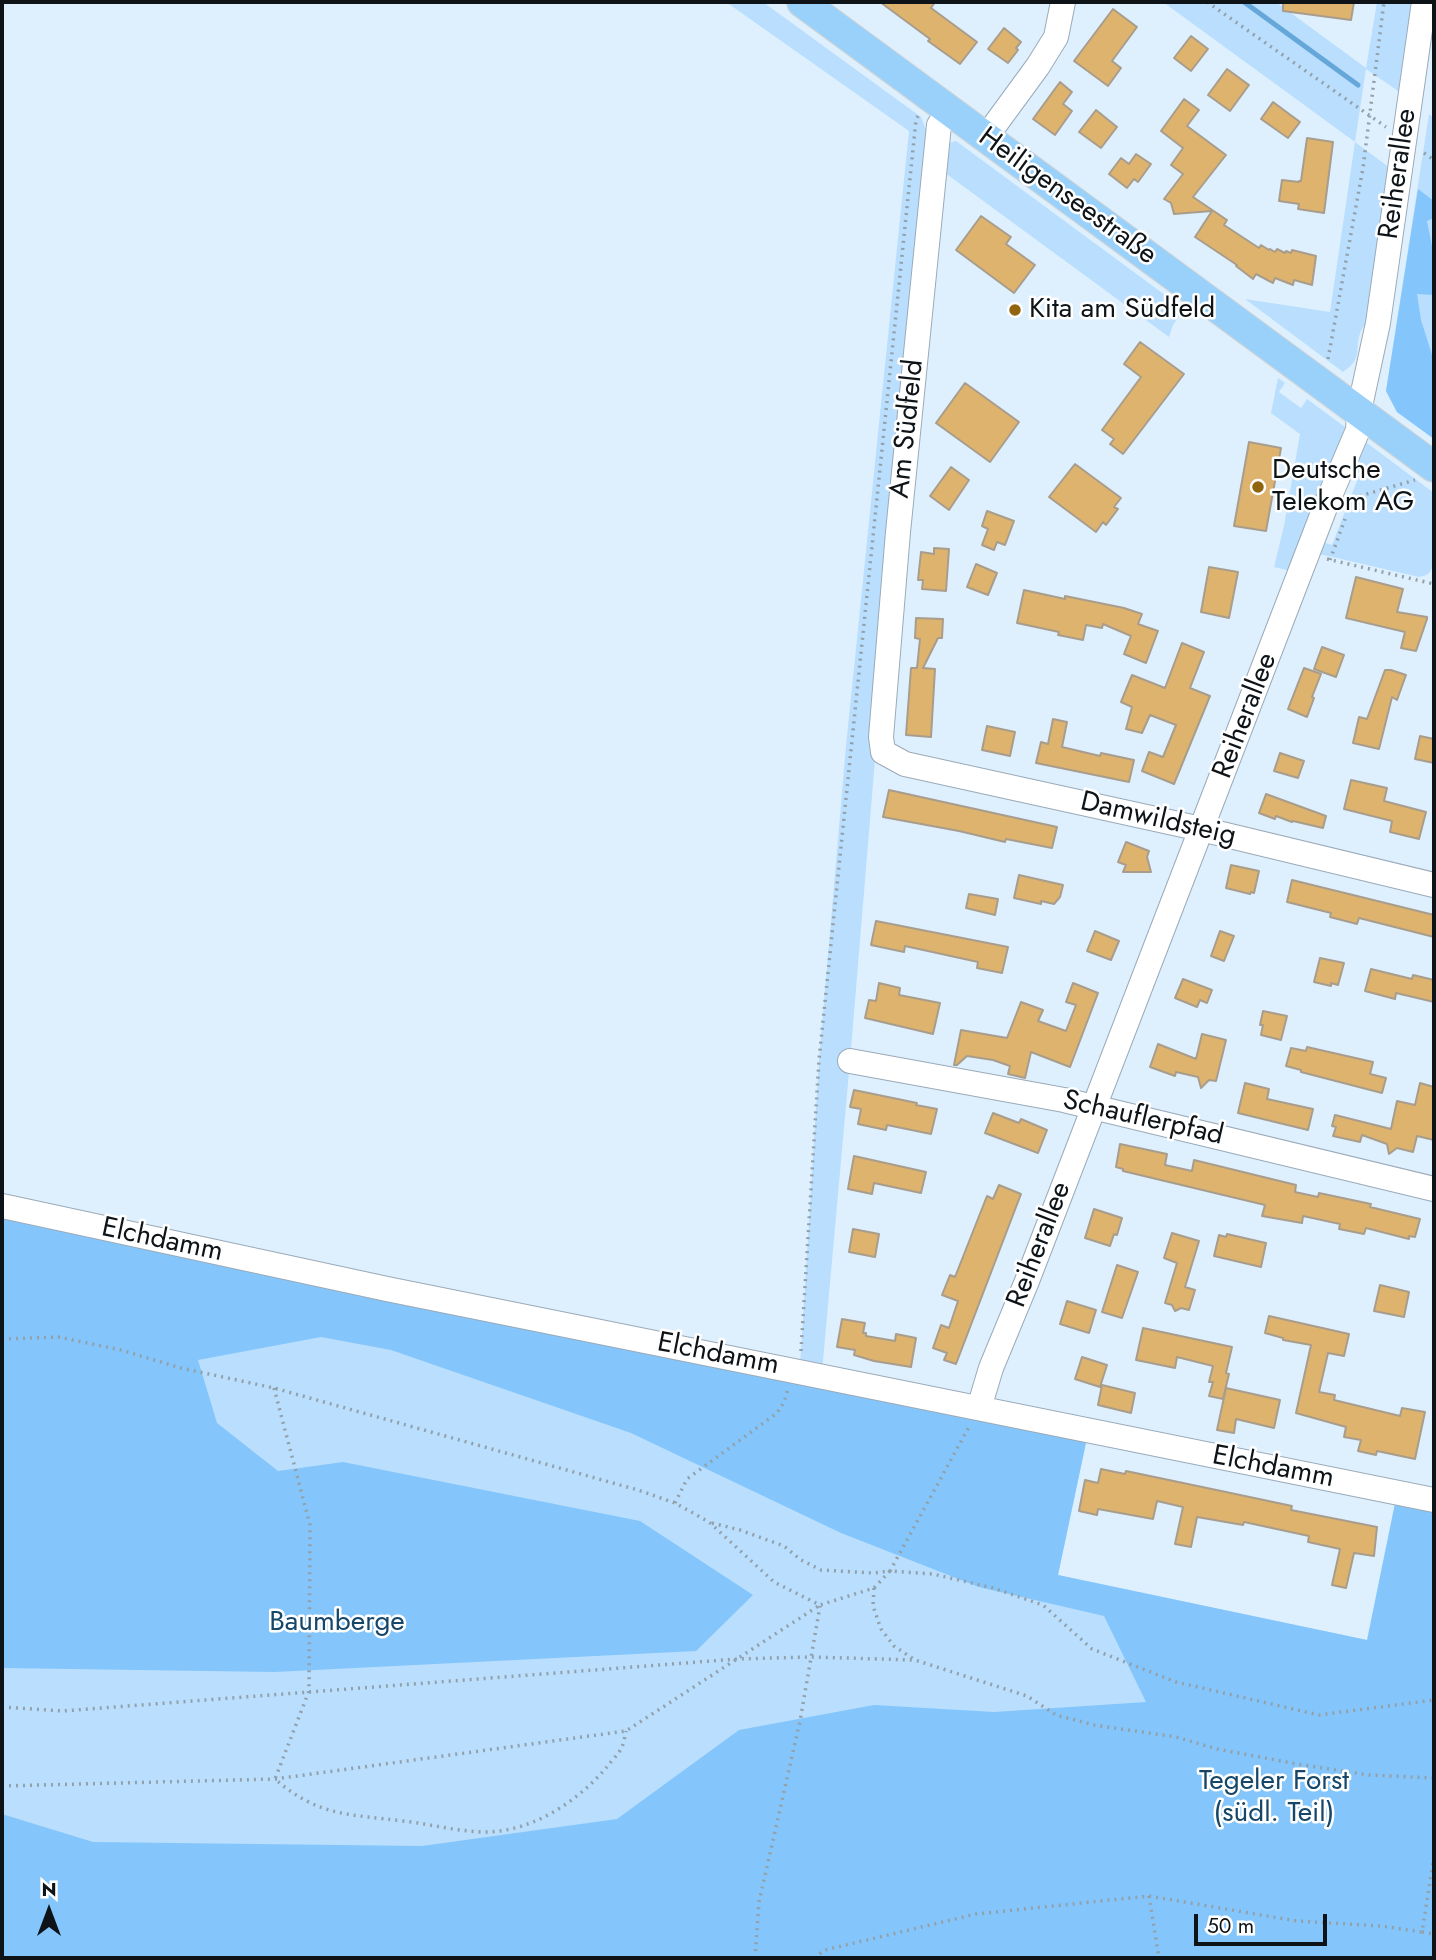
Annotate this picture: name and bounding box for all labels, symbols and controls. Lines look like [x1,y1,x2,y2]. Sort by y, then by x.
street label: Reiherallee [1373,107,1425,241]
street label: Heiligenseestraße [971,121,1163,273]
place label: Kita am Südfeld [1029,293,1215,327]
marker: Kita am Südfeld [1007,302,1023,318]
street label: Am Südfeld [884,358,932,500]
place label: Deutsche Telekom AG [1272,454,1414,520]
marker: Deutsche Telekom AG [1250,479,1266,495]
street label: Reiherallee [1207,649,1285,783]
street label: Damwildsteig [1077,786,1239,854]
street label: Schauflerpfad [1060,1084,1226,1154]
street label: Reiherallee [1001,1178,1079,1312]
street label: Elchdamm [98,1212,226,1270]
street label: Elchdamm [654,1327,782,1383]
street label: Elchdamm [1209,1440,1337,1496]
park label: Baumberge [269,1606,405,1640]
park label: Tegeler Forst (südl. Teil) [1199,1765,1349,1831]
north arrow [14,1876,84,1946]
text: N [41,1876,57,1903]
scale bar [1198,1900,1331,1944]
text: 50 m [1207,1911,1254,1941]

